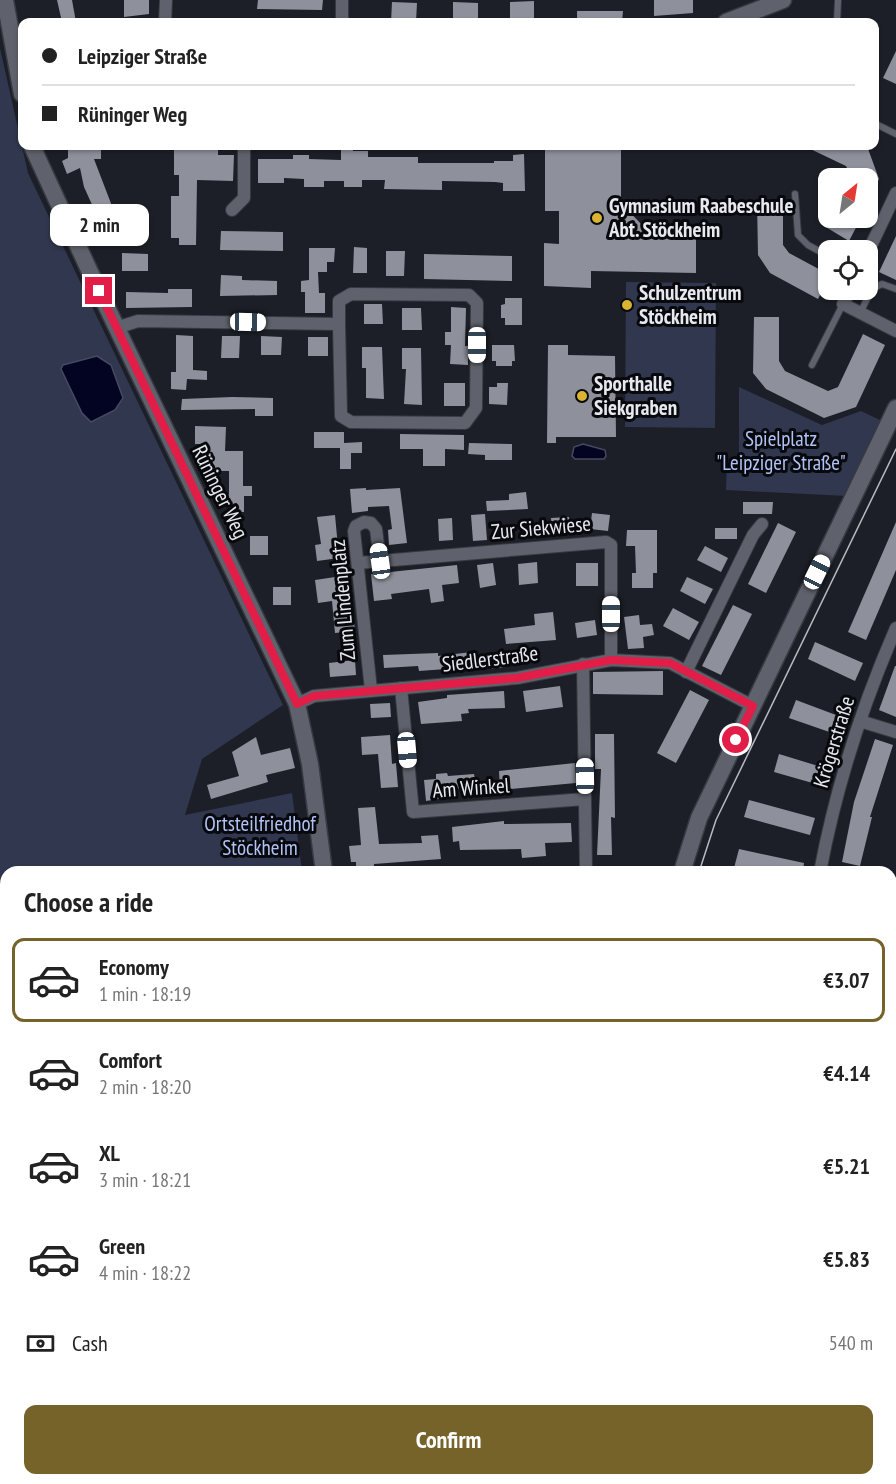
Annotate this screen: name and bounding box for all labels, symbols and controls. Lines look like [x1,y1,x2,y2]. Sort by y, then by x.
text: Leipziger Straße [78,42,207,70]
text: Rüninger Weg [78,100,187,128]
north arrow [818,168,878,228]
map controls [818,168,878,300]
place label: Gymnasium Raabeschule Abt. Stöckheim [608,192,793,243]
callout: 2 min [50,204,148,246]
marker: Gymnasium Raabeschule Abt. Stöckheim [590,211,604,225]
text: 2 min [79,212,120,238]
button: locate [818,240,878,300]
route end [85,277,112,304]
place label: Schulzentrum Stöckheim [639,279,741,330]
marker: Schulzentrum Stöckheim [620,298,634,312]
car [230,313,266,331]
car [468,327,486,363]
place label: Sporthalle Siekgraben [594,370,677,421]
marker: Sporthalle Siekgraben [575,389,589,403]
park label: Spielplatz "Leipziger Straße" [716,425,846,476]
street label: Rüninger Weg [186,441,255,543]
street label: Zur Siekwiese [490,510,592,545]
street label: Zum Lindenplatz [324,538,361,662]
car [369,542,391,580]
car [801,552,833,592]
car [602,596,620,632]
street label: Siedlerstraße [440,639,540,678]
street label: Krögerstraße [807,693,860,791]
route start [722,726,749,753]
car [396,731,418,769]
car [576,758,594,794]
street label: Am Winkel [432,771,510,804]
park label: Ortsteilfriedhof Stöckheim [204,810,316,861]
text: Choose a ride [24,885,153,919]
icon: car [27,953,81,1007]
text: Economy [99,953,169,981]
text: €3.07 [823,966,870,994]
text: 1 min · 18:19 [99,981,191,1007]
icon: car [27,1046,81,1100]
text: Comfort [99,1046,162,1074]
text: €4.14 [823,1059,870,1087]
text: 2 min · 18:20 [99,1074,191,1100]
icon: car [27,1139,81,1193]
text: XL [99,1139,120,1167]
text: €5.21 [823,1152,870,1180]
text: 3 min · 18:21 [99,1167,191,1193]
icon: car [27,1232,81,1286]
text: Green [99,1232,145,1260]
text: €5.83 [823,1245,870,1273]
text: 4 min · 18:22 [99,1260,191,1286]
icon: cash [24,1327,57,1360]
text: Cash [72,1329,108,1357]
text: 540 m [829,1330,873,1356]
button: Confirm [24,1405,873,1474]

